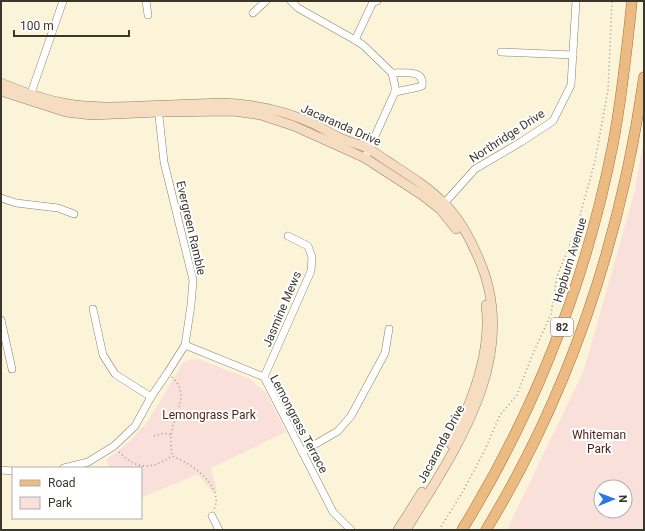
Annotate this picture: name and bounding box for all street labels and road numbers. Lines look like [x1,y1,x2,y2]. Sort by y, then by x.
street label: Jacaranda Drive [299,101,383,149]
street label: Northridge Drive [467,106,547,166]
street label: Evergreen Ramble [173,180,209,276]
street label: Hepburn Avenue [550,216,590,304]
street label: Jasmine Mews [260,269,304,349]
road number: 82 [551,318,573,336]
street label: Lemongrass Terrace [267,373,331,475]
street label: Jacaranda Drive [415,403,467,485]

